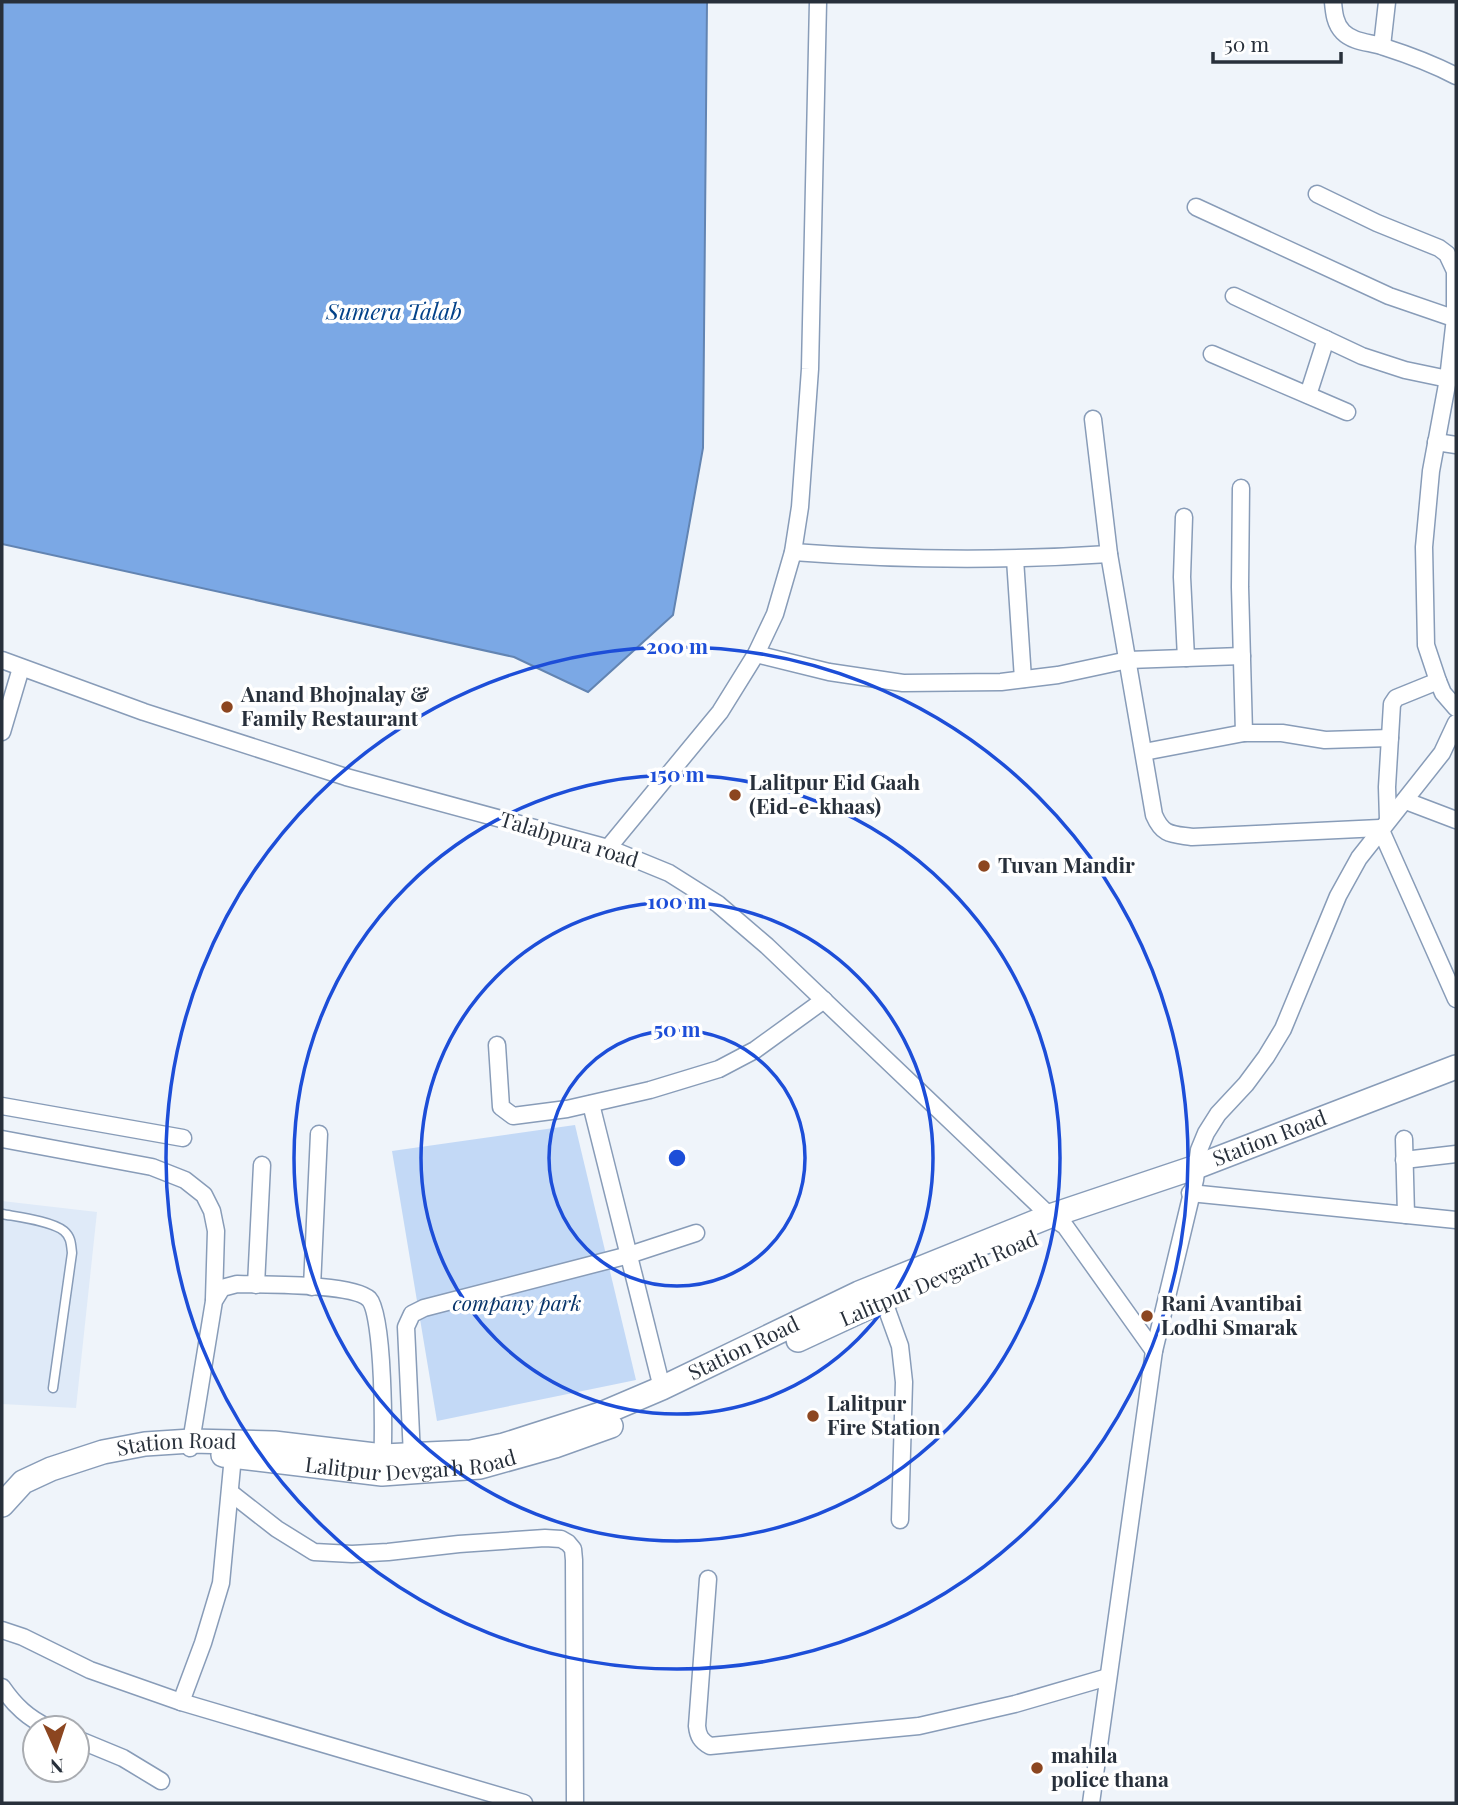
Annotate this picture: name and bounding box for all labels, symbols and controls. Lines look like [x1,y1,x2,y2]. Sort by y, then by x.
scale bar [1213,21,1341,65]
text: 50 m [1224,29,1270,57]
water label: Sumera Talab [325,295,462,326]
text: 200 m [646,631,708,659]
place label: Anand Bhojnalay & Family Restaurant [240,679,429,731]
marker: Anand Bhojnalay & Family Restaurant [219,699,235,715]
text: 150 m [650,759,704,787]
place label: Lalitpur Eid Gaah (Eid-e-khaas) [749,767,920,819]
marker: Lalitpur Eid Gaah (Eid-e-khaas) [727,787,743,803]
street label: Talabpura road [497,804,642,872]
place label: Tuvan Mandir [998,850,1135,878]
marker: Tuvan Mandir [976,858,992,874]
text: 100 m [647,886,707,914]
text: 50 m [653,1014,701,1042]
street label: Station Road [1208,1102,1330,1171]
centre of rings [665,1146,689,1170]
street label: Lalitpur Devgarh Road [835,1223,1041,1332]
park label: company park [453,1288,582,1316]
place label: Rani Avantibai Lodhi Smarak [1161,1288,1302,1340]
street label: Station Road [683,1308,803,1385]
marker: Rani Avantibai Lodhi Smarak [1139,1308,1155,1324]
place label: Lalitpur Fire Station [827,1388,940,1440]
marker: Lalitpur Fire Station [805,1408,821,1424]
street label: Station Road [114,1425,237,1461]
street label: Lalitpur Devgarh Road [304,1442,519,1486]
north arrow [21,1714,91,1784]
place label: mahila police thana [1051,1740,1169,1792]
text: N [49,1754,64,1780]
marker: mahila police thana [1029,1760,1045,1776]

